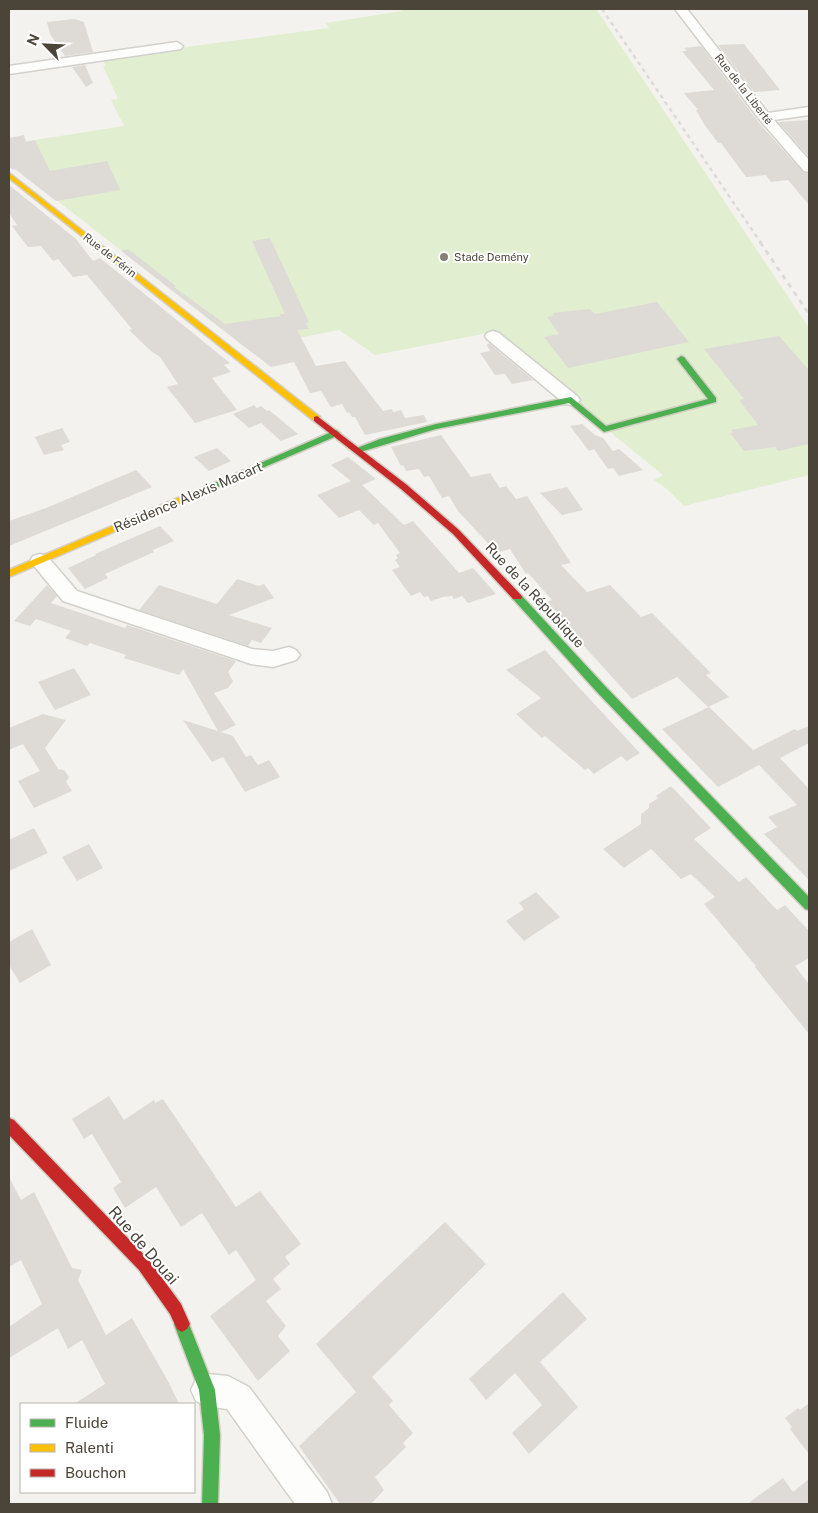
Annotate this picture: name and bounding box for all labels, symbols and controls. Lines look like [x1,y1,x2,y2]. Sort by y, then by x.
north arrow [20,20,70,70]
text: N [24,31,43,48]
street label: Rue de la Liberté [713,51,775,127]
street label: Rue de Férin [81,231,139,279]
marker: Stade Demény [438,251,450,263]
place label: Stade Demény [454,251,529,263]
street label: Résidence Alexis Macart [111,458,265,536]
street label: Rue de la République [482,539,588,651]
street label: Rue de Douai [105,1202,183,1288]
legend [20,1403,195,1493]
text: Fluide [65,1414,108,1431]
text: Ralenti [65,1439,114,1456]
text: Bouchon [65,1464,126,1481]

